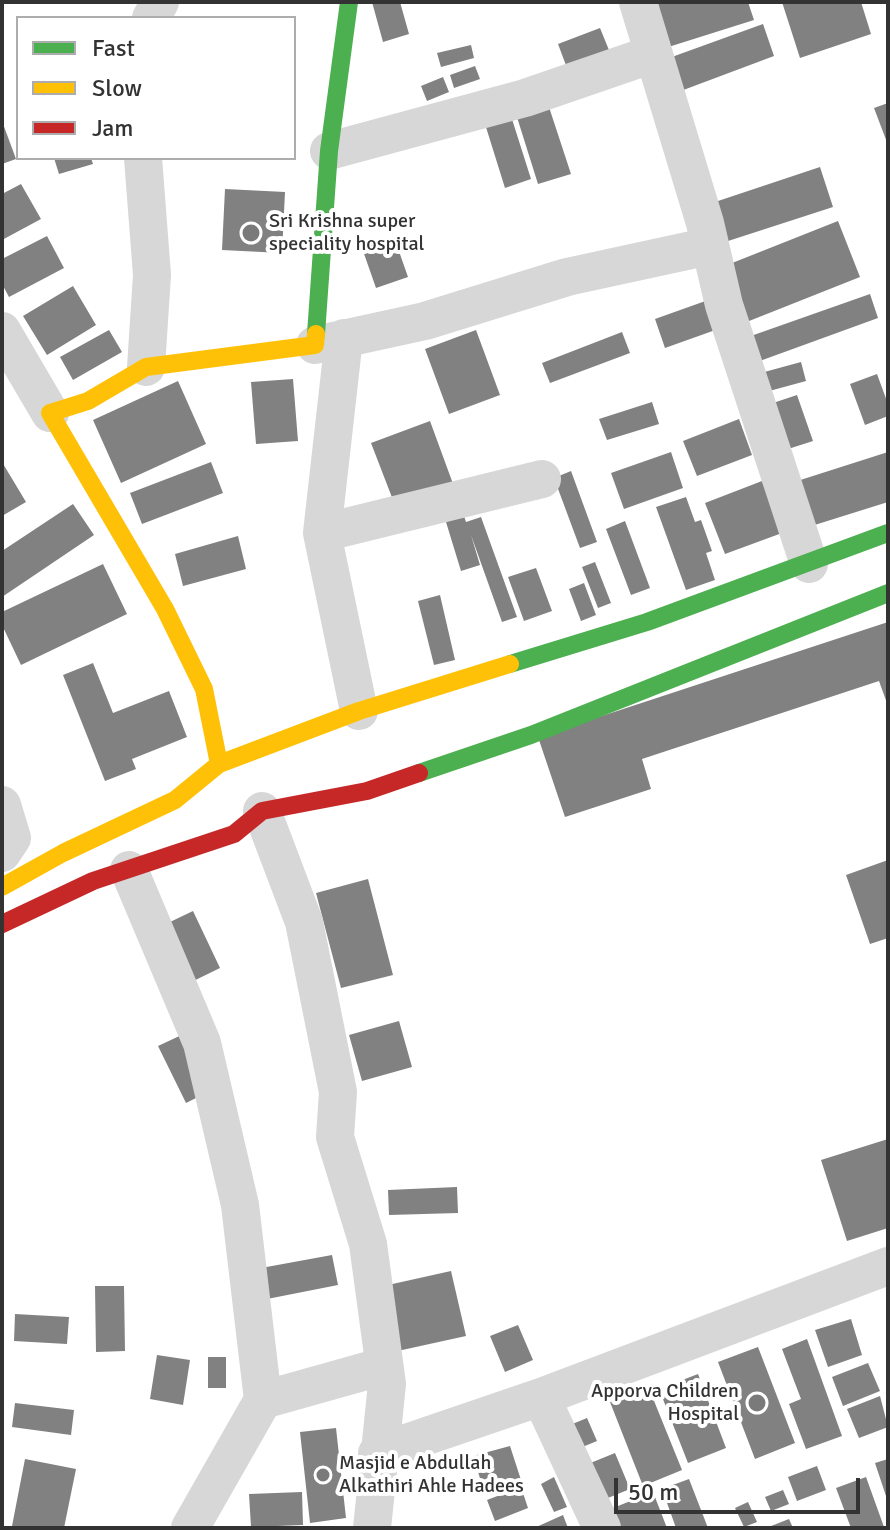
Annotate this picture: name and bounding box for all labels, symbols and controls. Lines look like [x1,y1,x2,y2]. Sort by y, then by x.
legend [16,16,296,160]
text: Fast [92,33,135,63]
text: Slow [92,73,142,103]
text: Jam [92,113,133,143]
place label: Sri Krishna super speciality hospital [269,210,424,257]
marker: Sri Krishna super speciality hospital [240,222,262,244]
place label: Apporva Children Hospital [591,1380,739,1427]
marker: Apporva Children Hospital [746,1392,768,1414]
place label: Masjid e Abdullah Alkathiri Ahle Hadees [339,1452,524,1499]
scale bar [618,1462,864,1512]
marker: Masjid e Abdullah Alkathiri Ahle Hadees [314,1466,332,1484]
text: 50 m [628,1477,678,1507]

